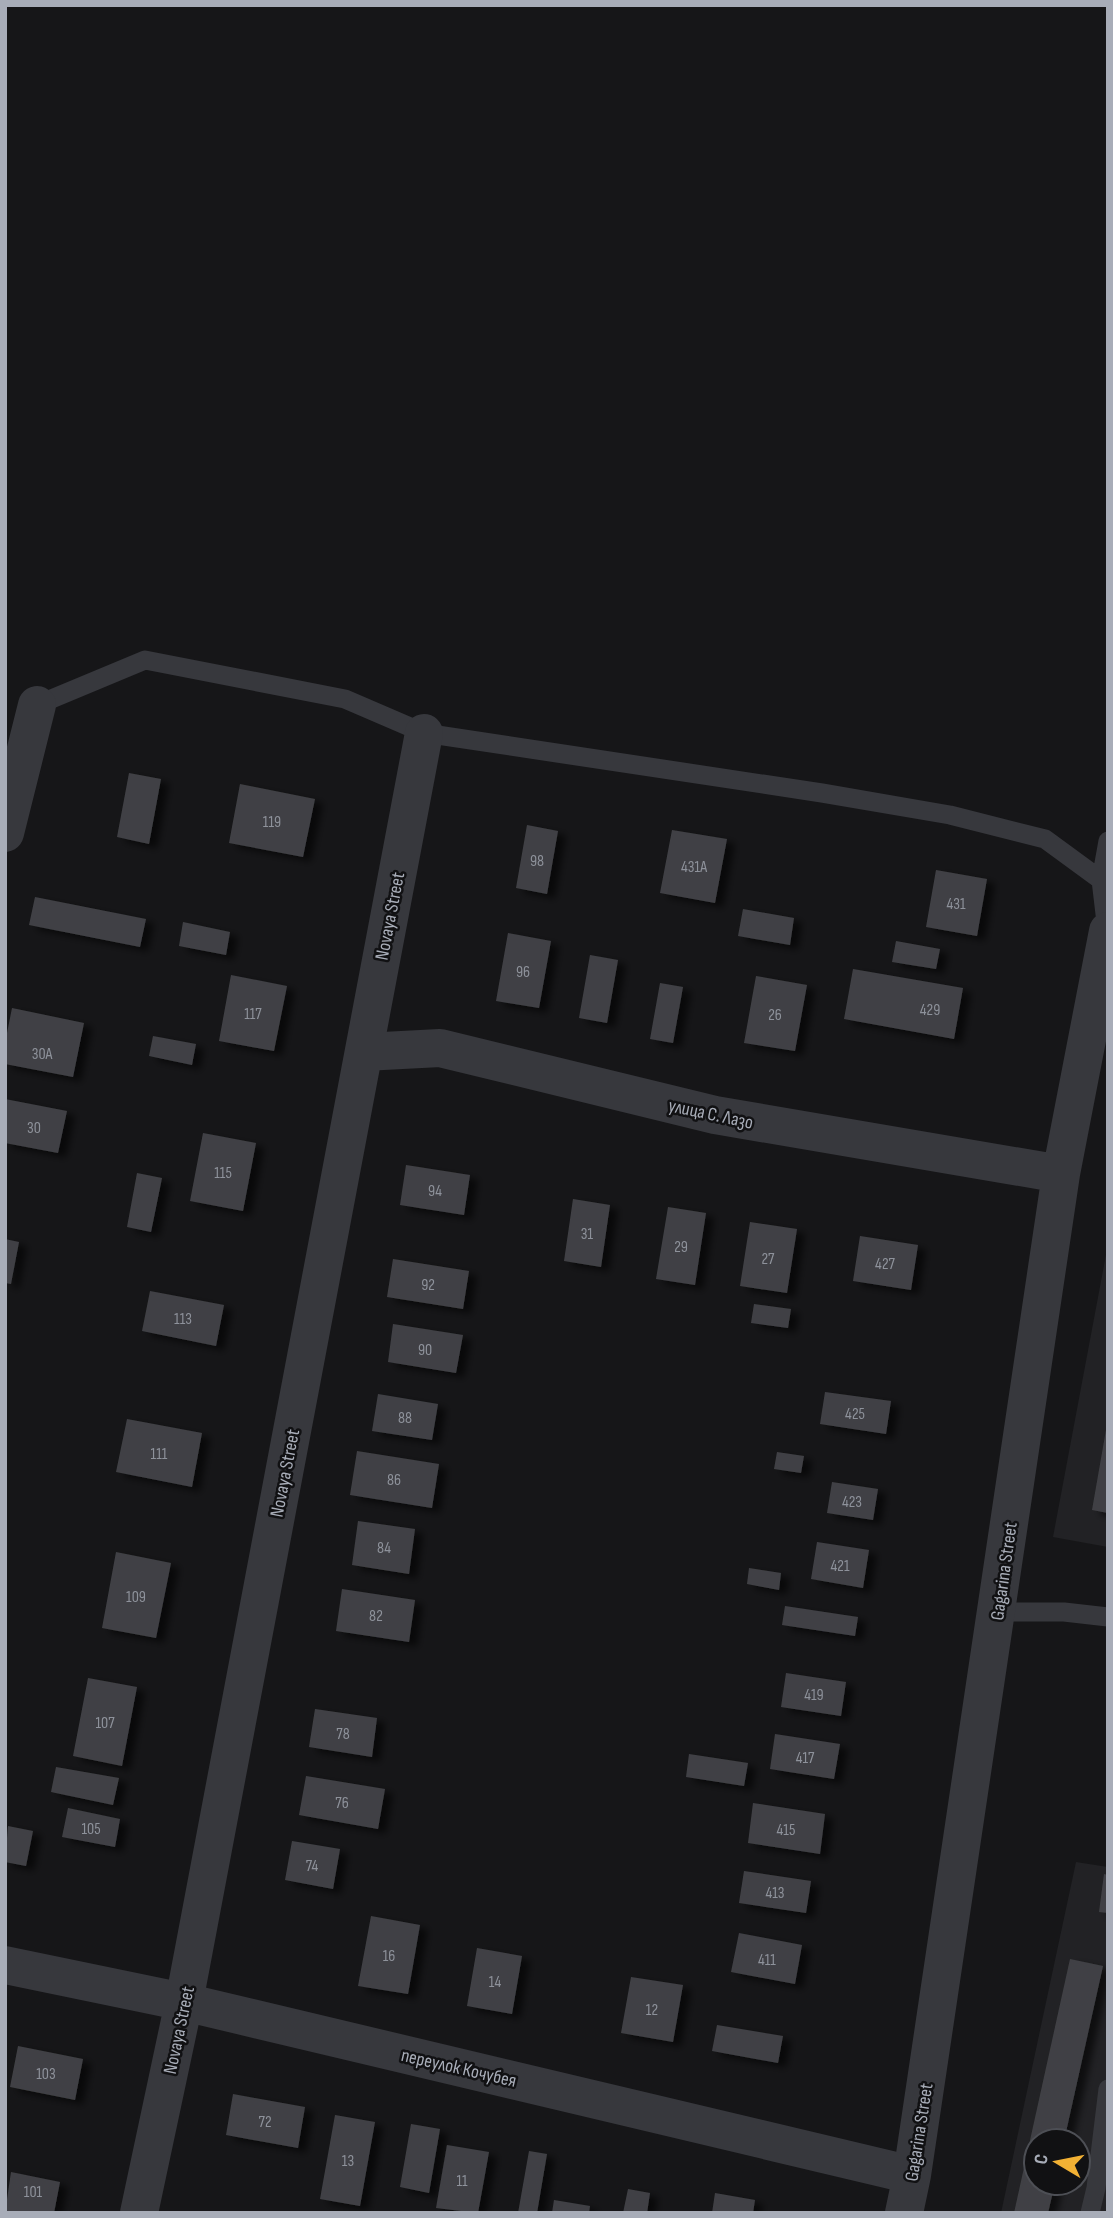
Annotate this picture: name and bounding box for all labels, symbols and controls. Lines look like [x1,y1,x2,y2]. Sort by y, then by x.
house number: 119 [263,813,281,832]
house number: 98 [530,852,544,871]
house number: 431А [681,858,707,877]
street label: Novaya Street [371,870,410,962]
house number: 431 [946,895,966,914]
house number: 96 [516,963,530,982]
house number: 429 [920,1001,940,1020]
house number: 117 [244,1005,262,1024]
house number: 26 [768,1006,782,1025]
house number: 30А [32,1045,52,1064]
street label: улица С. Лазо [666,1094,755,1135]
house number: 30 [27,1119,41,1138]
house number: 115 [214,1164,232,1183]
house number: 94 [428,1182,442,1201]
house number: 31 [581,1225,594,1244]
house number: 29 [674,1238,688,1257]
house number: 27 [761,1250,775,1269]
house number: 427 [875,1255,895,1274]
house number: 92 [421,1276,435,1295]
house number: 113 [174,1310,192,1329]
house number: 90 [418,1341,432,1360]
house number: 425 [845,1405,865,1424]
house number: 88 [398,1409,412,1428]
street label: Novaya Street [266,1427,305,1519]
house number: 111 [151,1445,168,1464]
house number: 86 [387,1471,401,1490]
house number: 423 [842,1493,862,1512]
street label: Gagarina Street [986,1520,1023,1622]
house number: 84 [377,1539,391,1558]
house number: 421 [830,1557,850,1576]
house number: 109 [126,1588,146,1607]
house number: 82 [369,1607,383,1626]
house number: 419 [804,1686,824,1705]
house number: 107 [95,1714,115,1733]
house number: 78 [336,1725,350,1744]
house number: 417 [796,1749,815,1768]
house number: 76 [335,1794,349,1813]
house number: 105 [81,1820,101,1839]
house number: 415 [777,1821,795,1840]
house number: 74 [306,1857,318,1876]
house number: 413 [765,1884,785,1903]
house number: 16 [383,1947,395,1966]
house number: 411 [758,1951,776,1970]
house number: 14 [489,1973,501,1992]
street label: Novaya Street [159,1984,200,2076]
house number: 12 [646,2001,658,2020]
street label: переулок Кочубея [399,2044,518,2093]
house number: 103 [36,2065,56,2084]
street label: Gagarina Street [900,2081,939,2183]
house number: 72 [259,2113,271,2132]
north arrow [1022,2127,1092,2197]
house number: 13 [342,2152,354,2171]
text: С [1030,2152,1054,2166]
house number: 11 [456,2172,468,2191]
house number: 101 [24,2183,43,2202]

